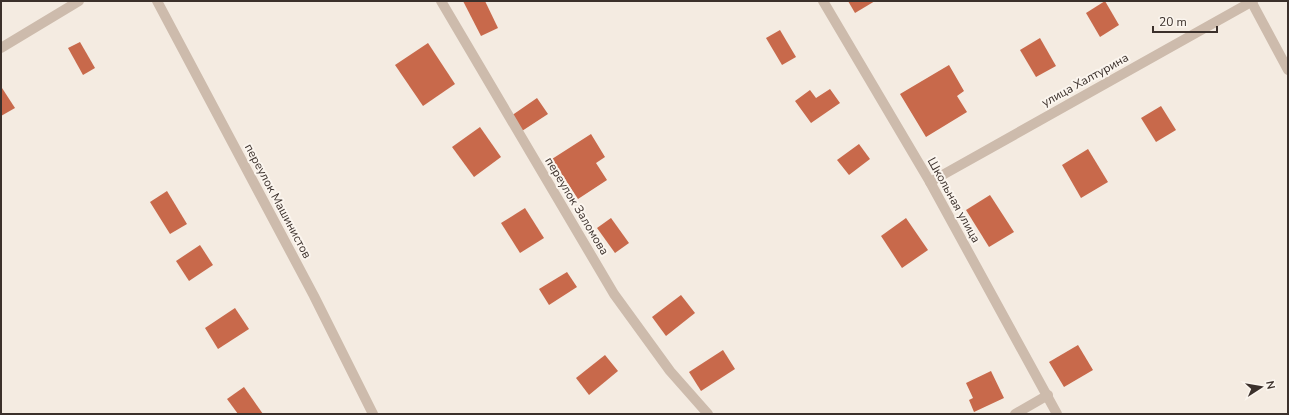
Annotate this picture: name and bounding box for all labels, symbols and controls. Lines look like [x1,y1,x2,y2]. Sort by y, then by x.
scale bar [1153,8,1217,34]
text: 20 m [1159,14,1187,30]
street label: улица Халтурина [1039,49,1131,111]
street label: переулок Машинистов [241,141,315,262]
street label: переулок Заломова [541,154,613,258]
street label: Школьная улица [924,154,984,246]
north arrow [1241,367,1281,407]
text: N [1262,379,1278,391]

